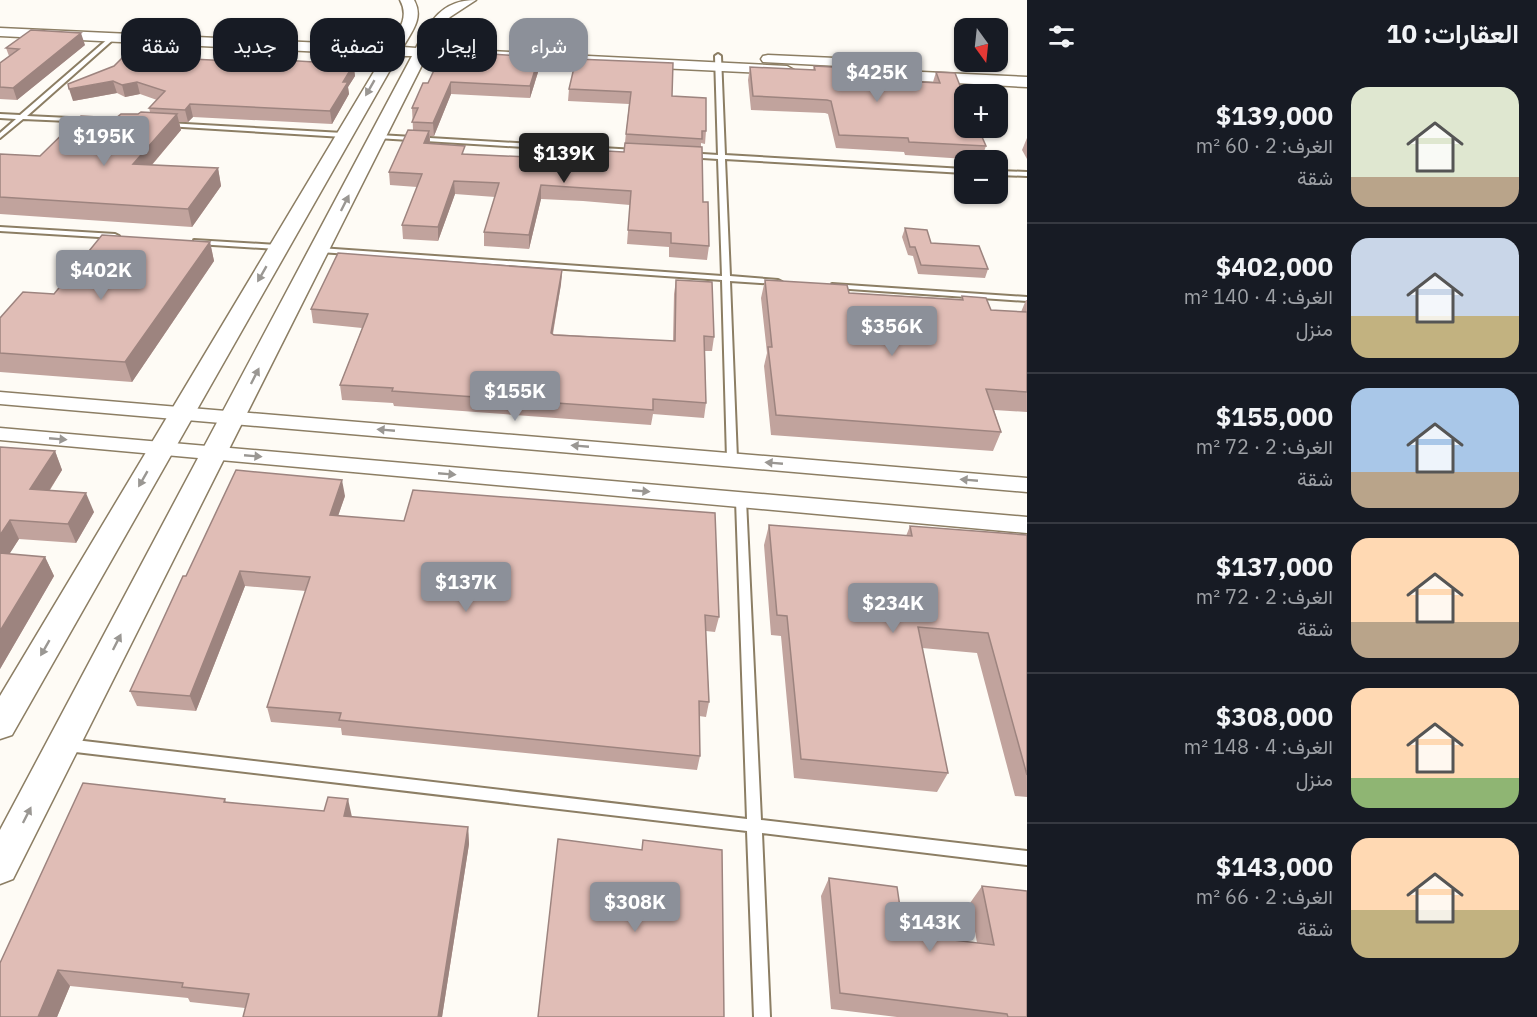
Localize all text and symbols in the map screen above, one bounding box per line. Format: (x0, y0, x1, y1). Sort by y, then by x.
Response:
text: العقارات: 10 (1386, 16, 1519, 50)
chip: شقة (121, 18, 201, 72)
chip: جديد (213, 18, 298, 72)
chip: تصفية (310, 18, 405, 72)
chip: إيجار (417, 18, 497, 72)
chip: شراء (509, 18, 588, 72)
north arrow (954, 18, 1008, 72)
map controls (954, 18, 1008, 204)
icon: filters (1045, 20, 1078, 53)
pin: $425K (835, 52, 919, 103)
text: $425K (846, 58, 908, 85)
one-way arrow (366, 79, 376, 96)
button: + (954, 84, 1008, 138)
text: $139,000 (1216, 98, 1333, 132)
icon: home (1399, 111, 1471, 183)
pin: $195K (62, 116, 146, 167)
text: $195K (73, 122, 135, 149)
text: الغرف: 2 · 60 m² (1196, 132, 1333, 159)
pin: $139K (522, 133, 606, 184)
text: $139K (533, 139, 595, 166)
button: − (954, 150, 1008, 204)
text: شقة (1297, 164, 1333, 191)
one-way arrow (340, 194, 350, 211)
text: $402,000 (1216, 249, 1333, 283)
pin: $402K (59, 250, 143, 301)
text: $402K (70, 256, 132, 283)
icon: home (1399, 262, 1471, 334)
one-way arrow (257, 266, 267, 283)
text: الغرف: 4 · 140 m² (1184, 283, 1333, 310)
pin: $356K (850, 306, 934, 357)
text: $356K (861, 312, 923, 339)
text: منزل (1296, 315, 1333, 342)
one-way arrow (250, 367, 260, 384)
pin: $155K (473, 371, 557, 422)
text: $155K (484, 377, 546, 404)
text: $155,000 (1216, 399, 1333, 433)
icon: home (1399, 412, 1471, 484)
one-way arrow (376, 426, 395, 435)
text: الغرف: 2 · 72 m² (1196, 433, 1333, 460)
one-way arrow (49, 434, 68, 444)
one-way arrow (571, 442, 590, 451)
one-way arrow (243, 452, 262, 461)
one-way arrow (765, 458, 784, 468)
text: شقة (1297, 465, 1333, 492)
one-way arrow (437, 469, 456, 478)
one-way arrow (138, 471, 148, 488)
one-way arrow (959, 475, 978, 484)
one-way arrow (632, 486, 651, 496)
text: $137,000 (1216, 549, 1333, 583)
pin: $137K (424, 562, 508, 613)
icon: home (1399, 562, 1471, 634)
text: $137K (435, 568, 497, 595)
pin: $234K (851, 583, 935, 634)
text: الغرف: 2 · 72 m² (1196, 583, 1333, 610)
text: $234K (862, 589, 924, 616)
text: شقة (1297, 615, 1333, 642)
one-way arrow (112, 633, 122, 650)
one-way arrow (39, 640, 50, 656)
text: $308,000 (1216, 699, 1333, 733)
icon: home (1399, 712, 1471, 784)
text: الغرف: 4 · 148 m² (1184, 733, 1333, 760)
text: منزل (1296, 765, 1333, 792)
one-way arrow (22, 806, 32, 823)
text: $143,000 (1216, 849, 1333, 883)
icon: home (1399, 862, 1471, 934)
pin: $308K (593, 882, 677, 933)
text: الغرف: 2 · 66 m² (1196, 883, 1333, 910)
text: $308K (604, 888, 666, 915)
pin: $143K (888, 902, 972, 953)
text: $143K (899, 908, 961, 935)
text: شقة (1297, 915, 1333, 942)

